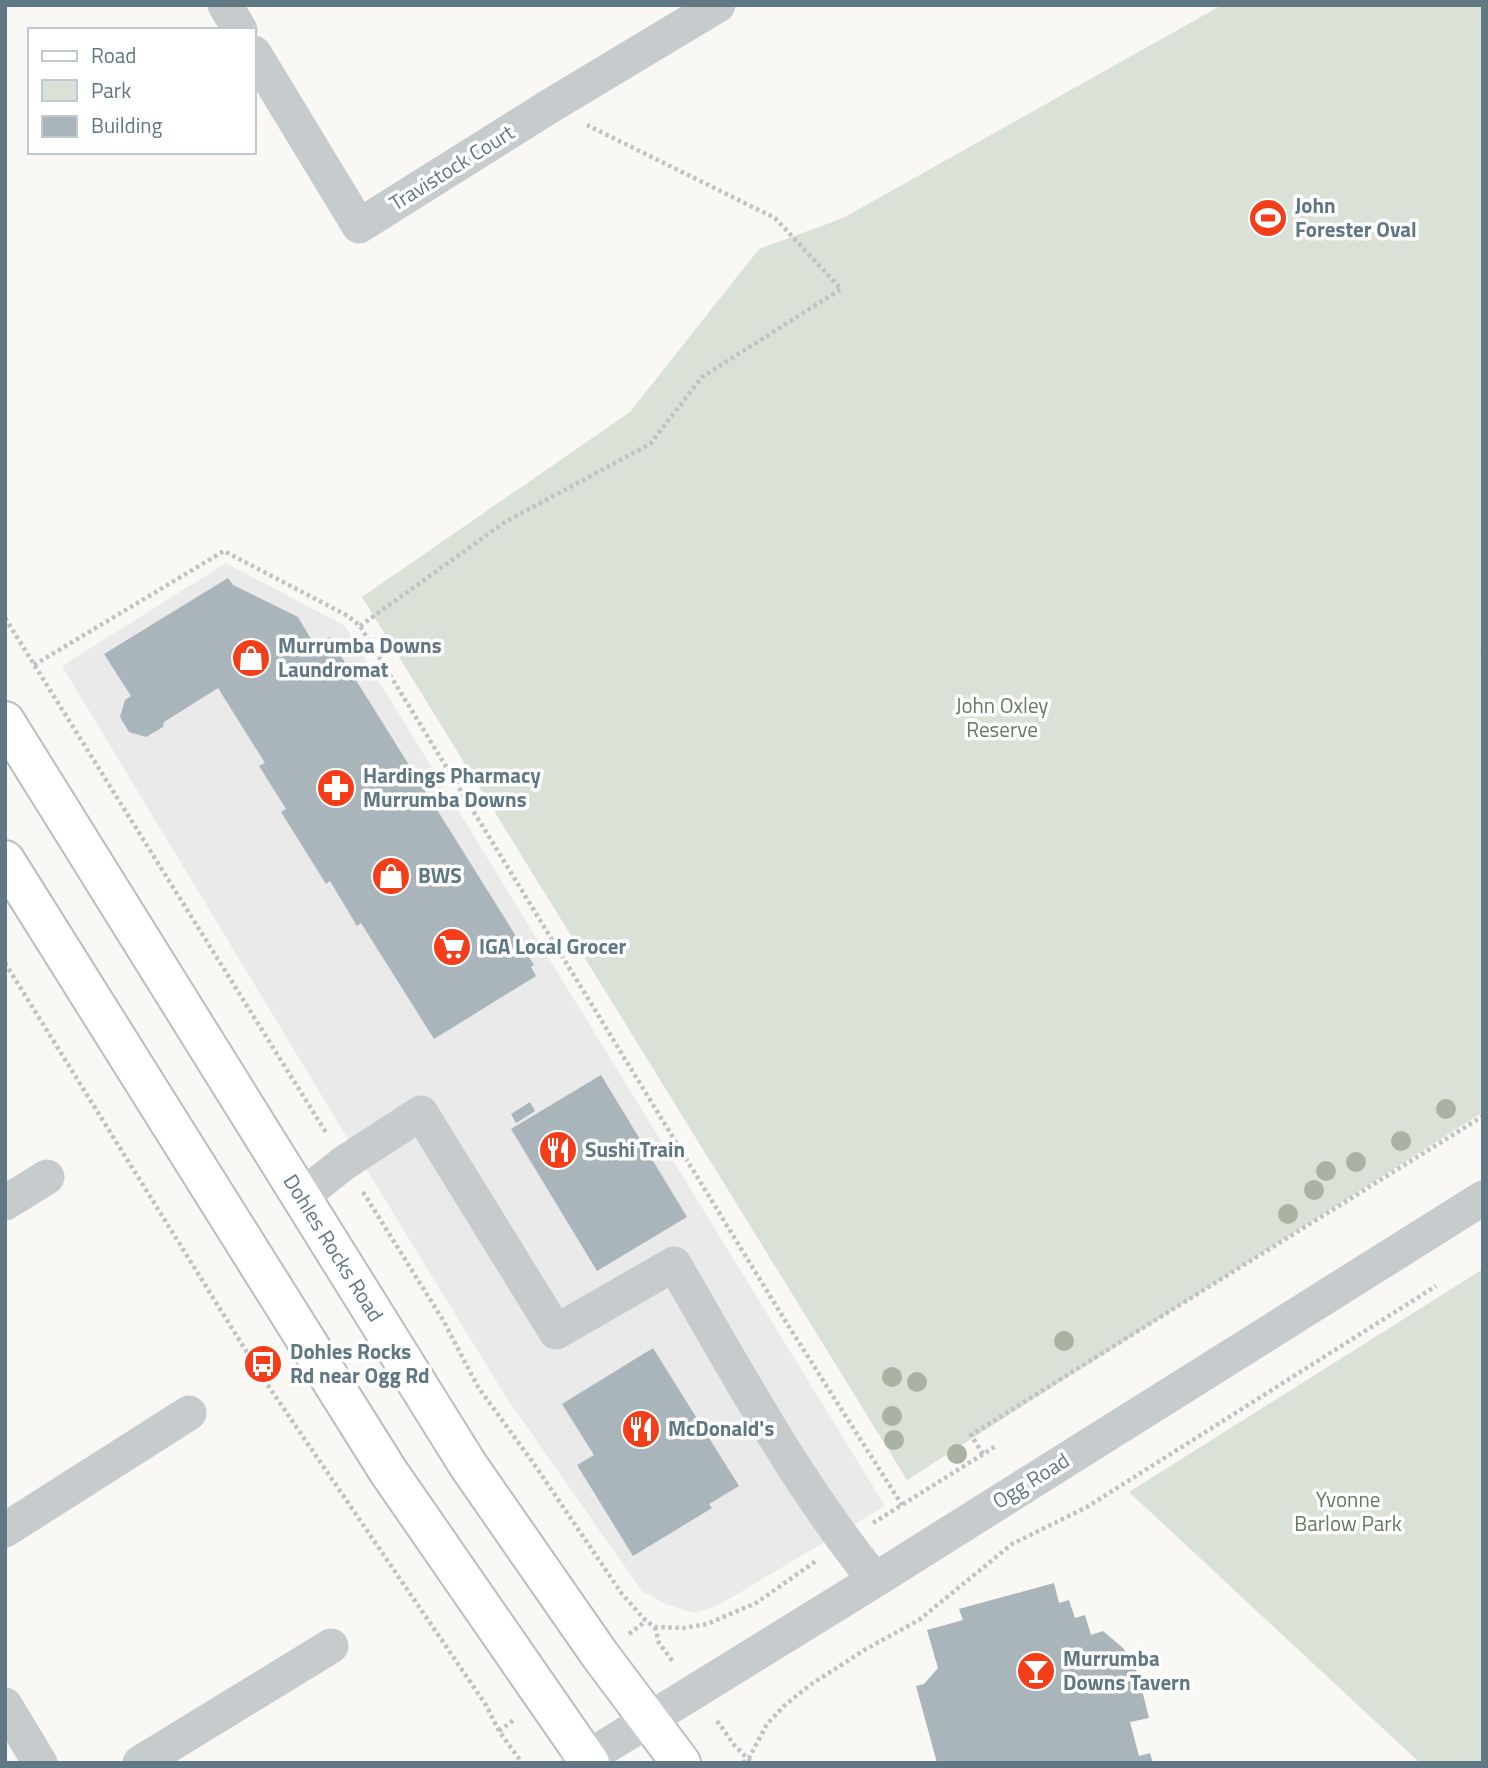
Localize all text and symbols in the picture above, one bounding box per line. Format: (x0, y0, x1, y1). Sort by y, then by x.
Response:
legend (28, 28, 256, 154)
text: Road (91, 39, 136, 71)
text: Park (91, 74, 131, 106)
text: Building (91, 109, 163, 141)
street label: Travistock Court (383, 116, 521, 218)
place label: John Forester Oval (1295, 189, 1417, 245)
sports icon: John Forester Oval (1247, 197, 1289, 239)
place label: Murrumba Downs Laundromat (278, 629, 442, 685)
shop icon: Murrumba Downs Laundromat (230, 637, 272, 679)
park label: John Oxley Reserve (956, 689, 1049, 745)
place label: Hardings Pharmacy Murrumba Downs (363, 759, 541, 815)
pharmacy icon: Hardings Pharmacy Murrumba Downs (315, 767, 357, 809)
shop icon: BWS (370, 855, 412, 897)
place label: BWS (418, 859, 462, 891)
supermarket icon: IGA Local Grocer (431, 926, 473, 968)
place label: IGA Local Grocer (479, 930, 626, 962)
restaurant icon: Sushi Train (537, 1129, 579, 1171)
place label: Sushi Train (585, 1133, 685, 1165)
street label: Dohles Rocks Road (276, 1168, 392, 1328)
place label: Dohles Rocks Rd near Ogg Rd (290, 1335, 430, 1391)
bus stop icon: Dohles Rocks Rd near Ogg Rd (242, 1343, 284, 1385)
restaurant icon: McDonald's (620, 1408, 662, 1450)
place label: McDonald's (668, 1412, 774, 1444)
street label: Ogg Road (986, 1444, 1075, 1516)
park label: Yvonne Barlow Park (1294, 1483, 1402, 1539)
place label: Murrumba Downs Tavern (1063, 1642, 1191, 1698)
bar icon: Murrumba Downs Tavern (1015, 1650, 1057, 1692)

